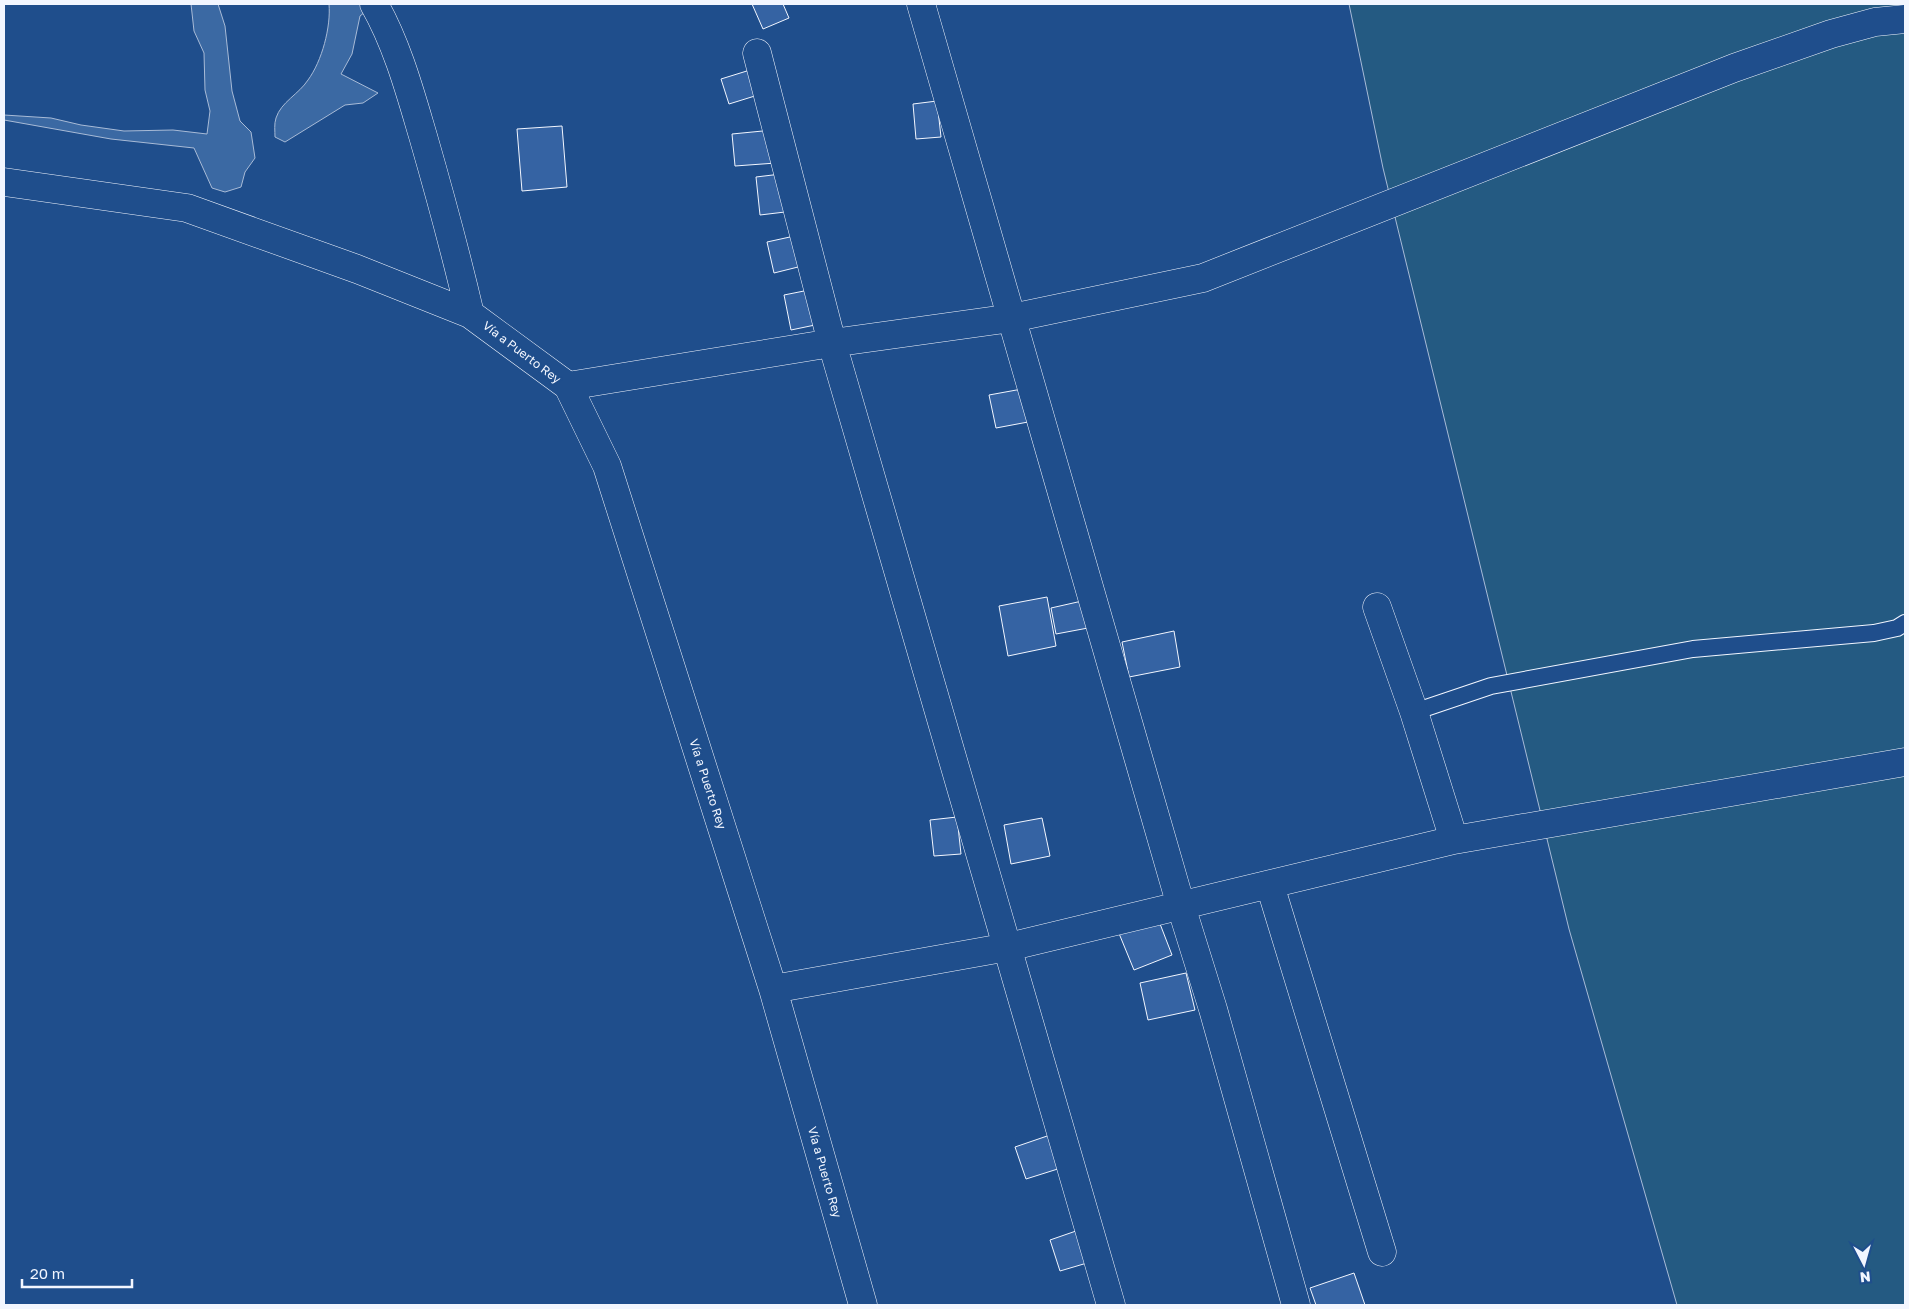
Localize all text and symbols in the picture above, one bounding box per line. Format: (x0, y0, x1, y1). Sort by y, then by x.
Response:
street label: Vía a Puerto Rey (480, 318, 564, 387)
street label: Vía a Puerto Rey (686, 737, 730, 831)
street label: Vía a Puerto Rey (805, 1125, 845, 1220)
north arrow (1839, 1239, 1889, 1289)
scale bar (22, 1256, 132, 1288)
text: 20 m (30, 1264, 65, 1282)
text: N (1859, 1268, 1872, 1286)

